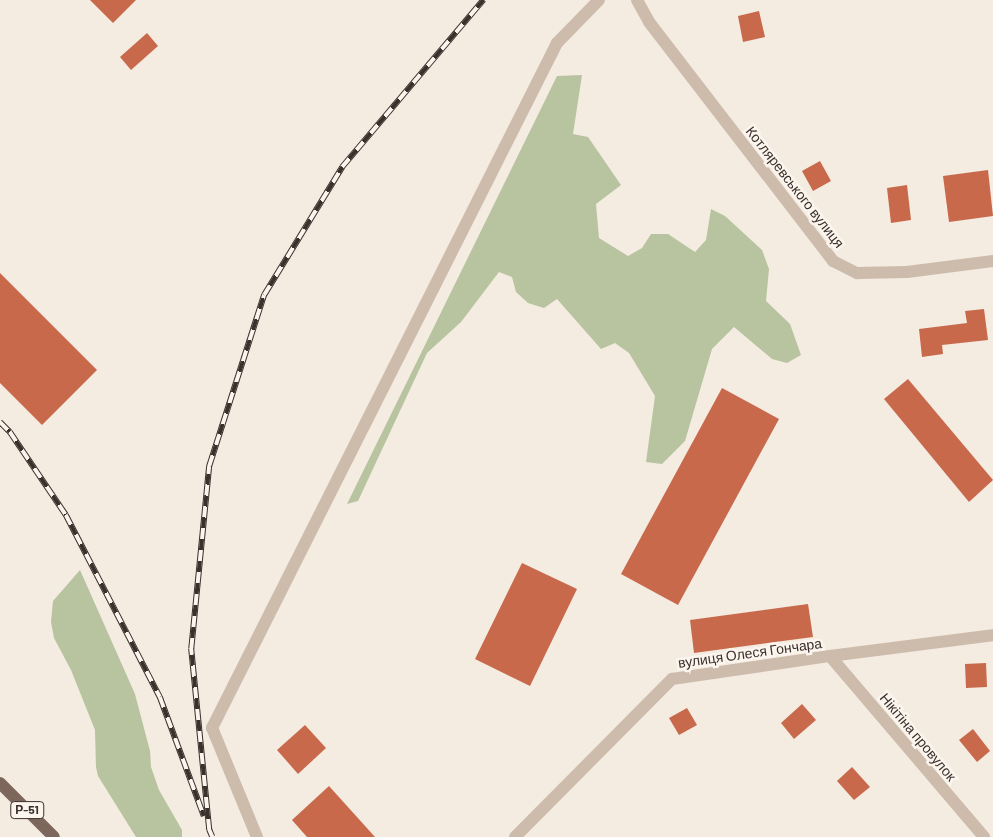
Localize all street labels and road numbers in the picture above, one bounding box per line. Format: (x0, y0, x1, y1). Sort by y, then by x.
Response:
street label: Котляревського вулиця (742, 123, 848, 251)
street label: вулиця Олеся Гончара (677, 635, 823, 671)
street label: Нікітіна провулок (876, 690, 960, 784)
road number: Р-51 (10, 800, 44, 820)

